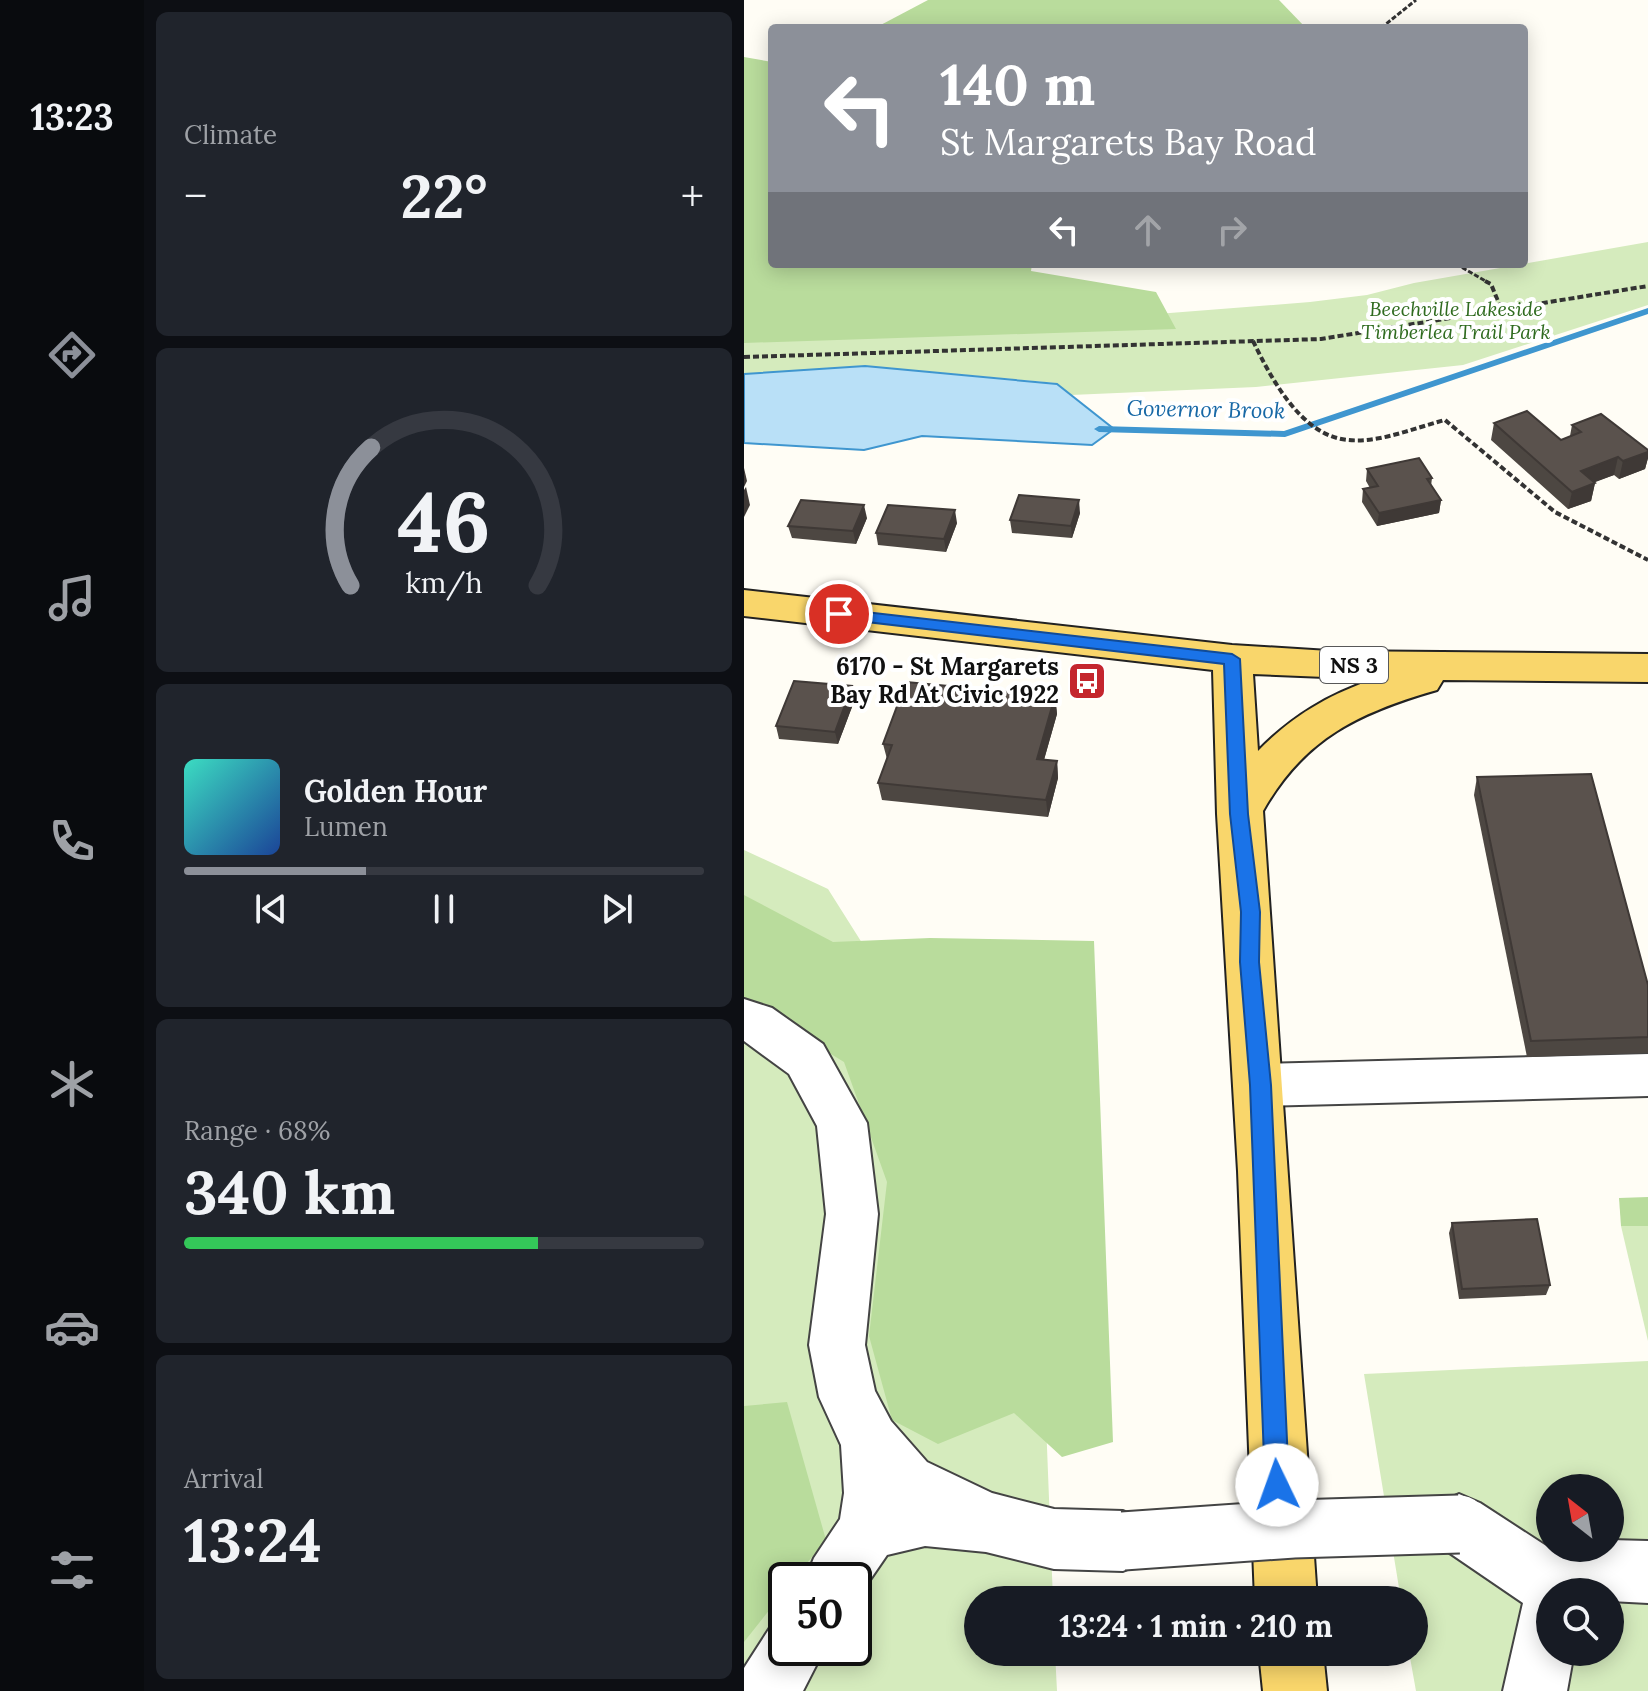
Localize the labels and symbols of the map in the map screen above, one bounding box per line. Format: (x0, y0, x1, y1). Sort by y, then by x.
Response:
park label: Beechville Lakeside Timberlea Trail Park (1361, 296, 1551, 344)
water label: Governor Brook (1126, 394, 1286, 424)
pin (805, 580, 873, 648)
road number: NS 3 (1320, 647, 1388, 683)
place label: 6170 - St Margarets Bay Rd At Civic 1922 (830, 651, 1059, 710)
bus stop icon: 6170 - St Margarets Bay Rd At Civic 1922 (1066, 660, 1108, 702)
position arrow (1235, 1443, 1319, 1527)
north arrow (1536, 1474, 1624, 1562)
speed limit sign: 50 (768, 1562, 872, 1666)

